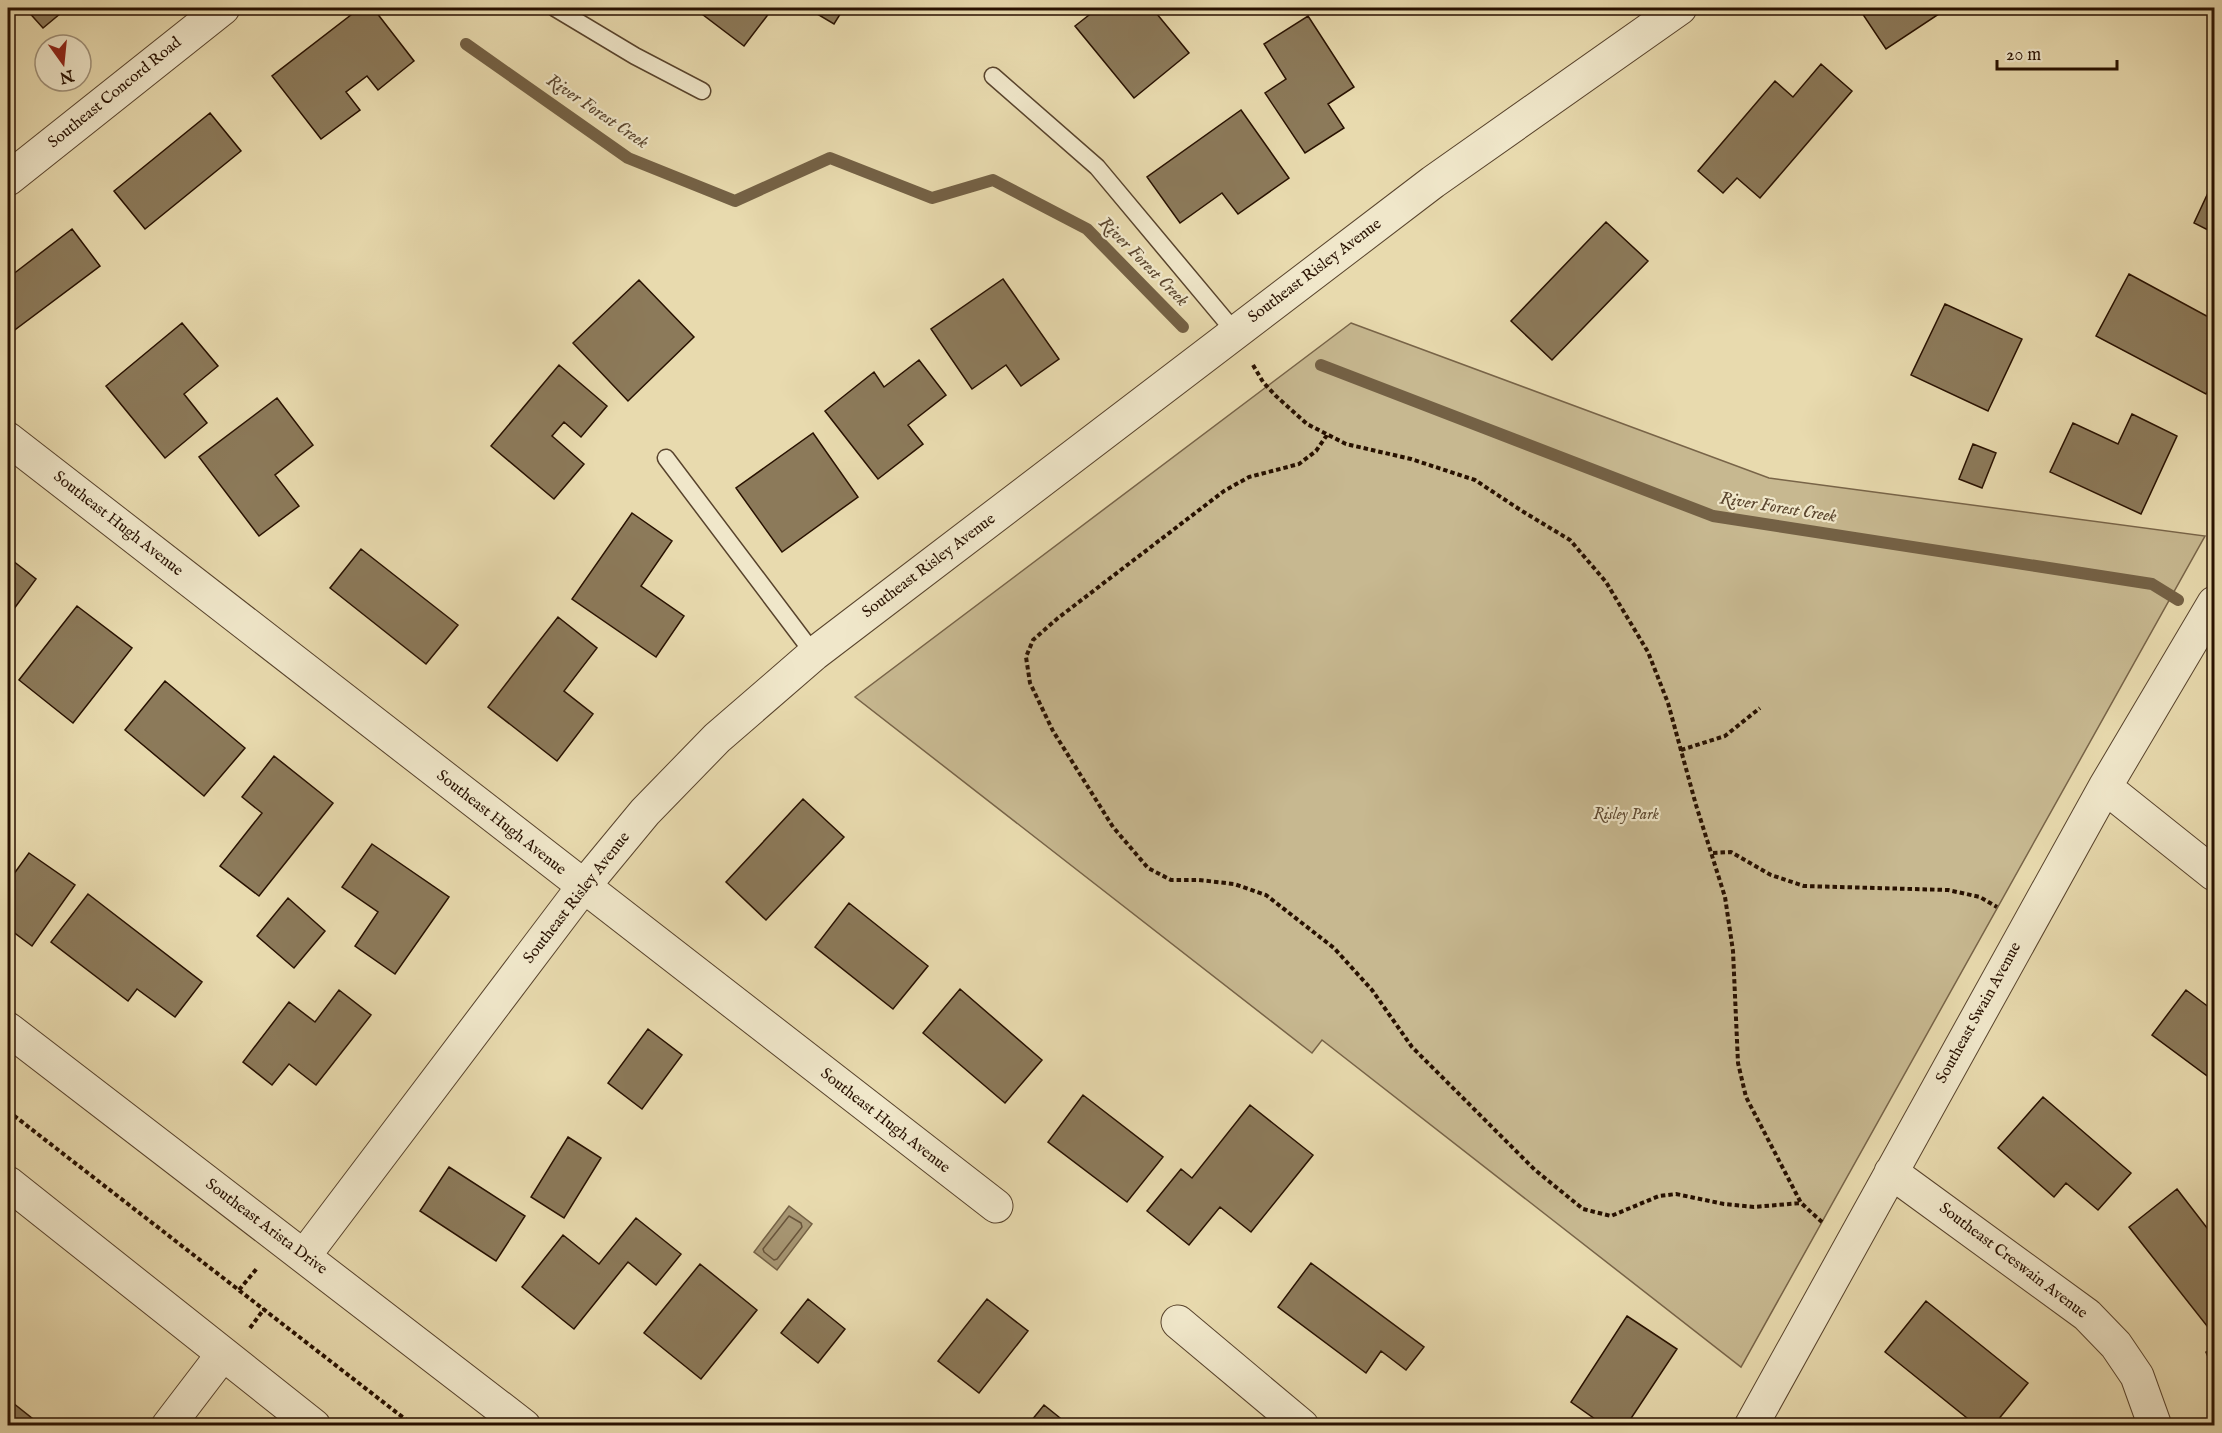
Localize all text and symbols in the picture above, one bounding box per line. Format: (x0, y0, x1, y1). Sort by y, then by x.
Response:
north arrow (33, 33, 93, 93)
street label: Southeast Concord Road (44, 33, 186, 153)
scale bar (1997, 33, 2117, 71)
text: 20 m (2006, 44, 2041, 67)
text: N (57, 64, 77, 87)
water label: River Forest Creek (542, 69, 652, 155)
water label: River Forest Creek (1093, 212, 1193, 312)
street label: Southeast Risley Avenue (1244, 214, 1386, 328)
street label: Southeast Hugh Avenue (49, 467, 187, 581)
water label: River Forest Creek (1718, 487, 1838, 529)
street label: Southeast Risley Avenue (858, 509, 1000, 623)
street label: Southeast Hugh Avenue (432, 766, 570, 880)
park label: Risley Park (1593, 805, 1659, 825)
street label: Southeast Risley Avenue (519, 828, 635, 968)
street label: Southeast Swain Avenue (1932, 939, 2026, 1087)
street label: Southeast Hugh Avenue (816, 1064, 954, 1178)
street label: Southeast Arista Drive (201, 1175, 331, 1279)
street label: Southeast Creswain Avenue (1935, 1199, 2091, 1323)

